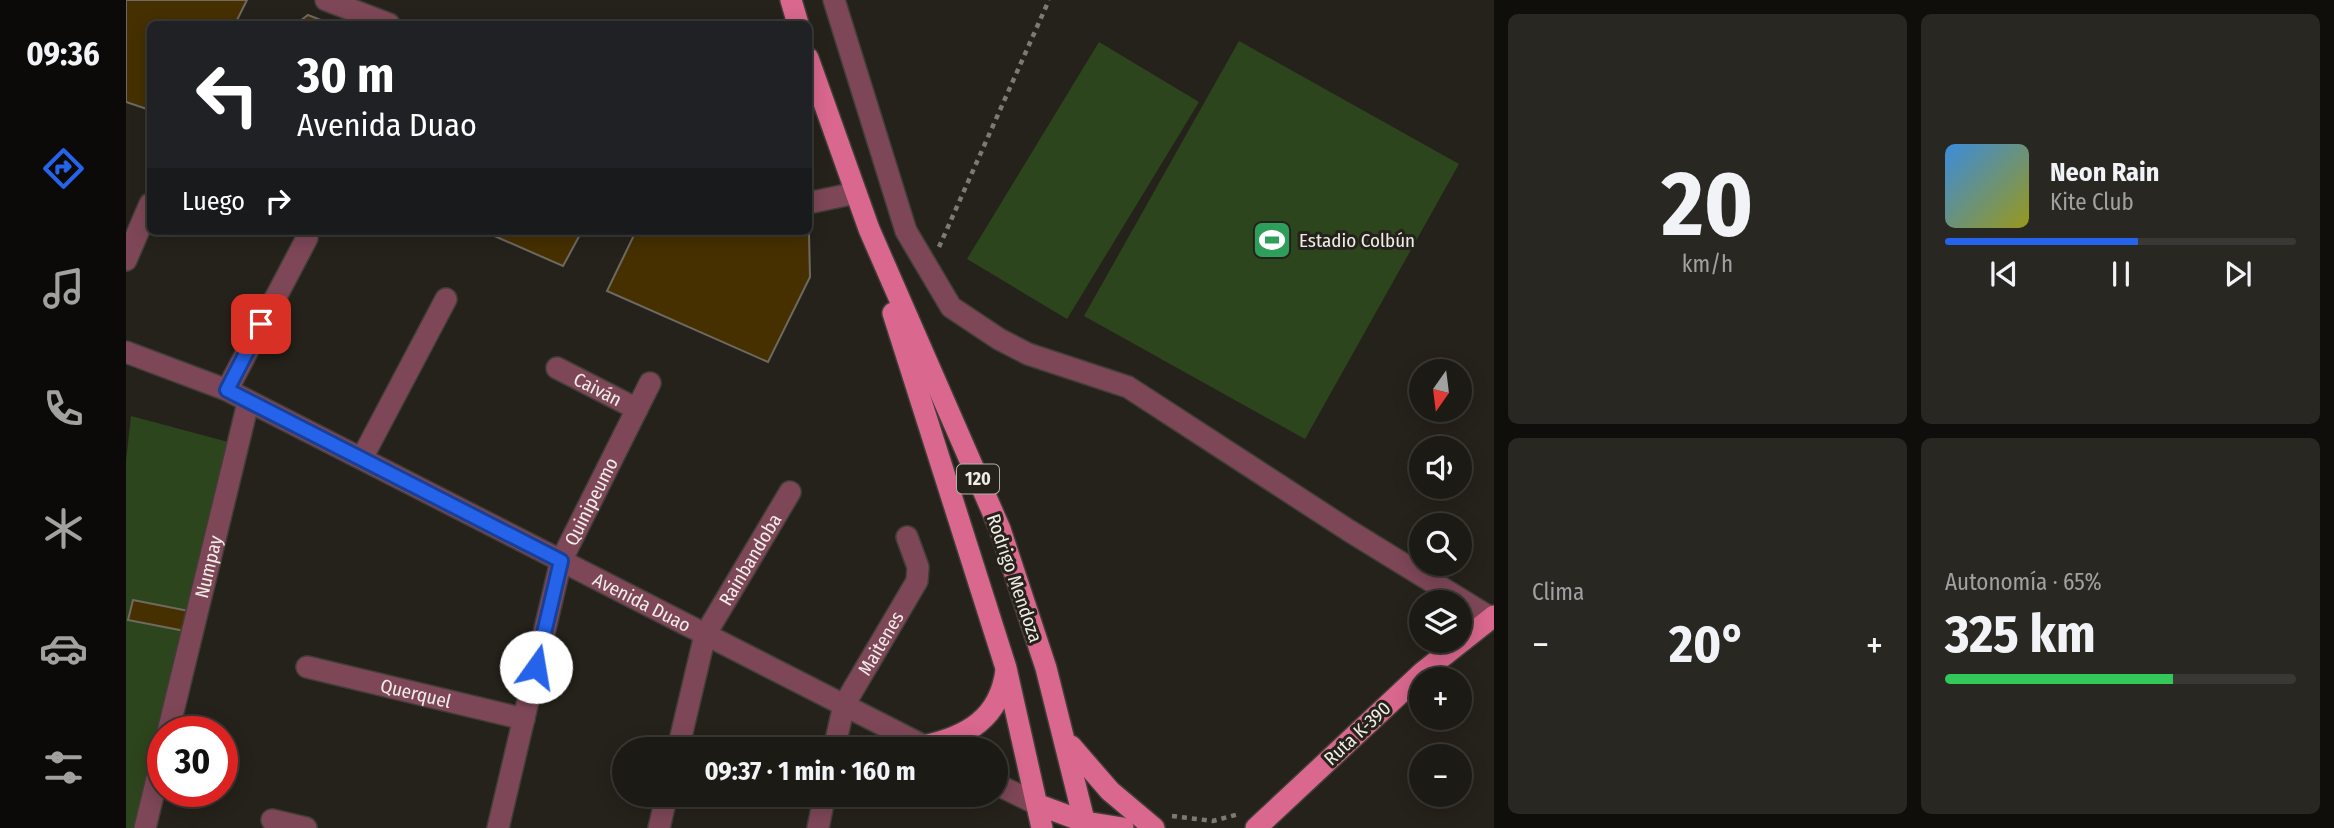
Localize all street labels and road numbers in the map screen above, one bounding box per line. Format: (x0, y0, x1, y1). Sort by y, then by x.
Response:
street label: Caiván (570, 368, 626, 411)
street label: Quinipeumo (560, 454, 623, 549)
road number: 120 (957, 464, 999, 494)
street label: Rainbandoba (714, 510, 787, 610)
street label: Rodrigo Mendoza (982, 511, 1047, 645)
street label: Numpay (190, 533, 227, 601)
street label: Avenida Duao (589, 568, 695, 637)
street label: Maitenes (853, 607, 909, 680)
street label: Querquel (378, 674, 453, 713)
street label: Ruta K-390 (1319, 697, 1396, 770)

